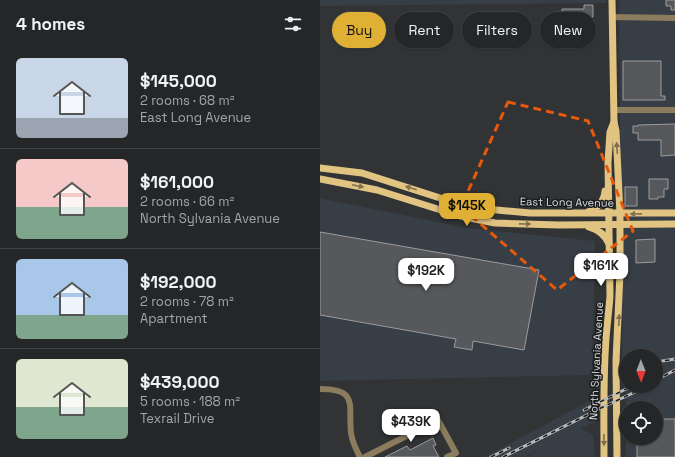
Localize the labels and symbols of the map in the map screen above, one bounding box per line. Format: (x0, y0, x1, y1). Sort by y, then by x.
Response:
one-way arrow (613, 142, 620, 154)
one-way arrow (352, 184, 364, 190)
one-way arrow (405, 185, 417, 191)
pin: $145K (439, 193, 495, 227)
street label: East Long Avenue (520, 194, 614, 210)
one-way arrow (629, 211, 642, 217)
one-way arrow (519, 221, 532, 227)
pin: $161K (573, 253, 629, 287)
pin: $192K (398, 258, 454, 292)
street label: North Sylvania Avenue (586, 302, 606, 420)
one-way arrow (615, 314, 622, 326)
north arrow (619, 349, 663, 393)
pin: $439K (383, 409, 439, 443)
one-way arrow (601, 434, 607, 447)

